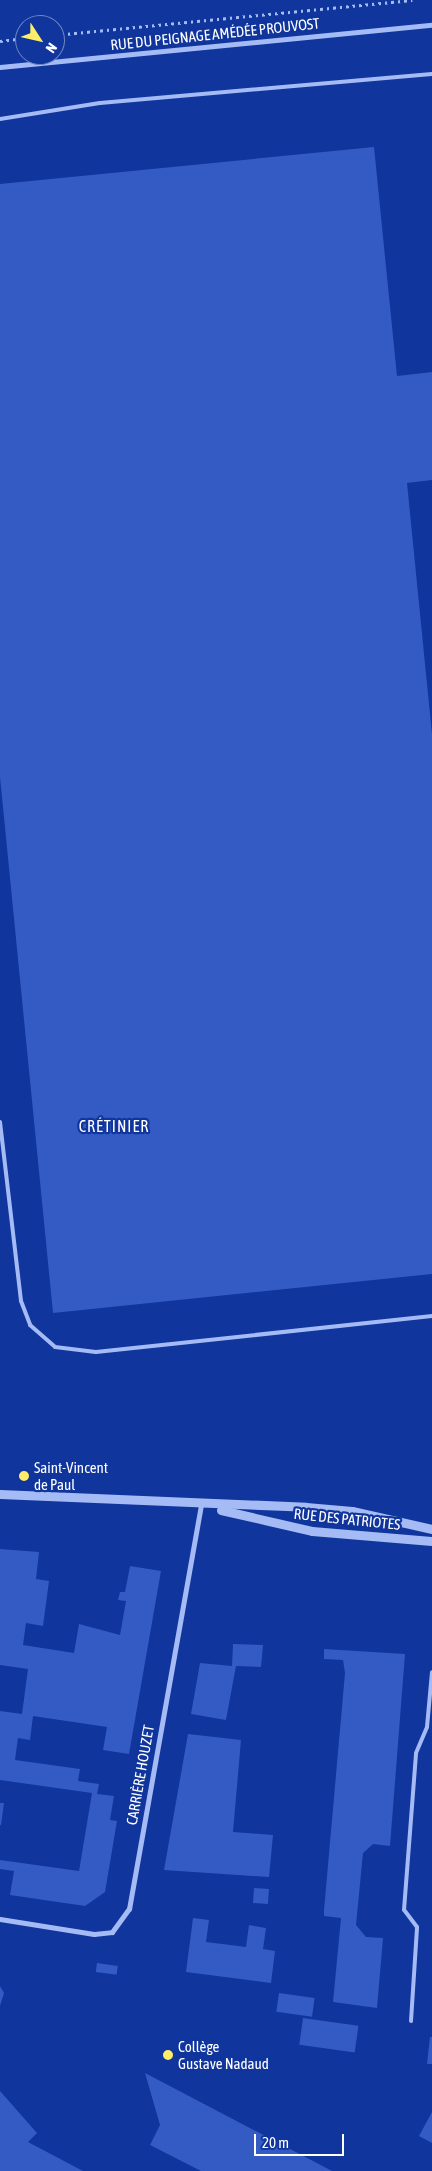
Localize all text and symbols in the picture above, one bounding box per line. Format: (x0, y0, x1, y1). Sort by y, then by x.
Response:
street label: RUE DU PEIGNAGE AMÉDÉE PROUVOST (109, 14, 321, 54)
north arrow (15, 15, 65, 65)
text: N (43, 40, 60, 56)
district label: CRÉTINIER (78, 1116, 150, 1136)
place label: Saint-Vincent de Paul (34, 1458, 108, 1493)
marker: Saint-Vincent de Paul (18, 1470, 30, 1482)
street label: RUE DES PATRIOTES (293, 1504, 401, 1534)
street label: CARRIÈRE HOUZET (122, 1724, 158, 1826)
place label: Collège Gustave Nadaud (178, 2037, 269, 2072)
marker: Collège Gustave Nadaud (162, 2049, 174, 2061)
scale bar (257, 2124, 347, 2156)
text: 20 m (262, 2134, 289, 2151)

